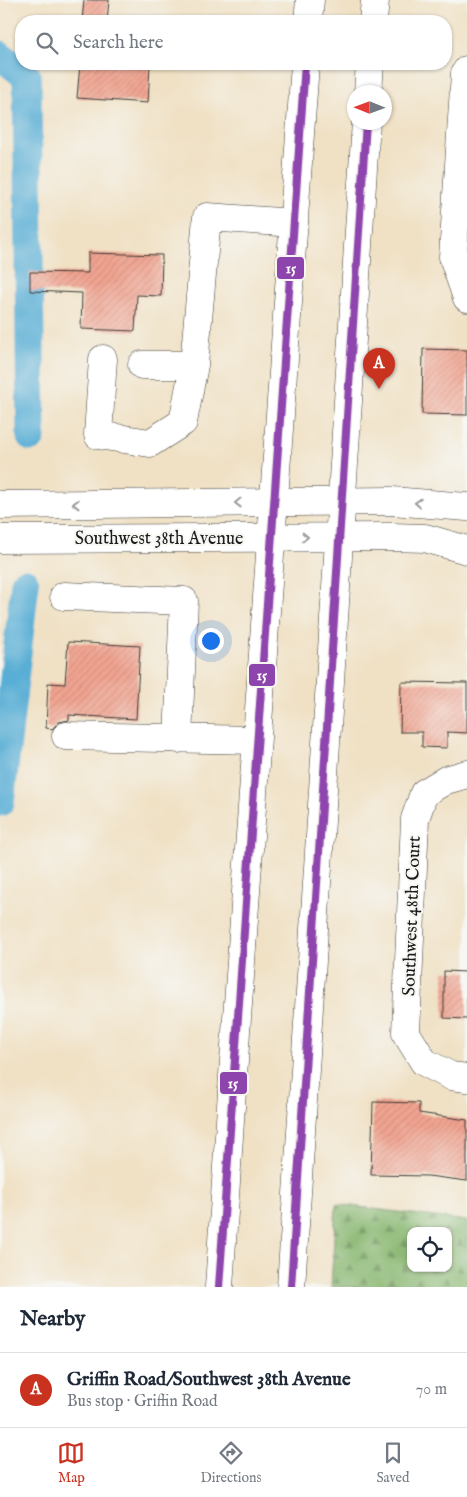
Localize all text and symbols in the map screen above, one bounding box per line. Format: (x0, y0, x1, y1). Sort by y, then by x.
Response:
search box (15, 15, 452, 70)
icon: search (33, 29, 61, 57)
text: Search here (73, 31, 164, 55)
north arrow (347, 85, 392, 130)
line badge: 15 (276, 256, 305, 280)
text: 15 (286, 260, 296, 278)
pin: A (363, 348, 395, 389)
one-way arrow (234, 498, 242, 508)
one-way arrow (414, 498, 422, 509)
one-way arrow (72, 499, 80, 509)
street label: Southwest 38th Avenue (75, 528, 243, 551)
one-way arrow (302, 532, 309, 542)
your location (198, 628, 224, 654)
line badge: 15 (248, 663, 276, 687)
text: 15 (257, 667, 267, 685)
street label: Southwest 48th Court (398, 836, 427, 997)
line badge: 15 (219, 1071, 248, 1095)
text: 15 (228, 1075, 238, 1093)
map controls (407, 1227, 452, 1272)
button: locate (407, 1227, 452, 1272)
text: Nearby (20, 1306, 85, 1333)
text: Griffin Road/Southwest 38th Avenue (67, 1368, 351, 1392)
text: A (31, 1380, 41, 1400)
text: 70 m (416, 1380, 447, 1400)
text: Bus stop · Griffin Road (67, 1392, 217, 1412)
tab: Map (57, 1439, 85, 1487)
tab: Directions (200, 1439, 261, 1487)
tab: Saved (376, 1439, 409, 1487)

